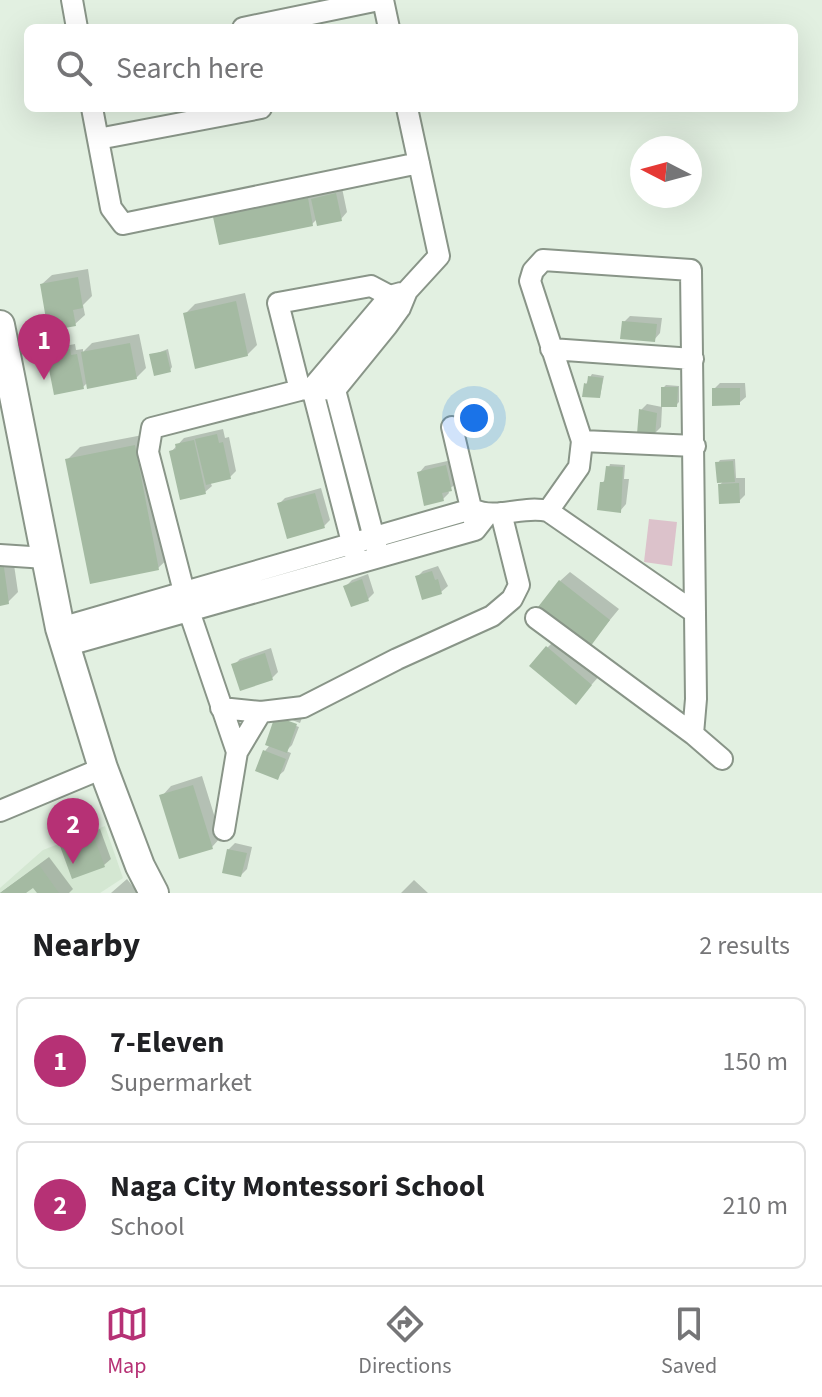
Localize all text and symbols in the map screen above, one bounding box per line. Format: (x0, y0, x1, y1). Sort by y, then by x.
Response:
search box (24, 24, 798, 112)
icon: search (52, 46, 96, 90)
text: Search here (116, 47, 264, 90)
north arrow (630, 136, 702, 208)
pin: 1 (18, 314, 70, 380)
your location (454, 398, 494, 438)
pin: 2 (47, 798, 99, 864)
text: Nearby (32, 921, 140, 970)
text: 2 results (699, 927, 790, 964)
text: 7-Eleven (110, 1021, 224, 1064)
text: 1 (53, 1043, 67, 1080)
text: 150 m (722, 1043, 788, 1080)
text: Supermarket (110, 1064, 252, 1101)
text: Naga City Montessori School (110, 1165, 484, 1208)
text: 2 (53, 1187, 67, 1224)
text: 210 m (722, 1187, 788, 1224)
text: School (110, 1208, 185, 1245)
tab: Map (105, 1302, 149, 1382)
tab: Directions (358, 1302, 451, 1382)
tab: Saved (661, 1302, 717, 1382)

